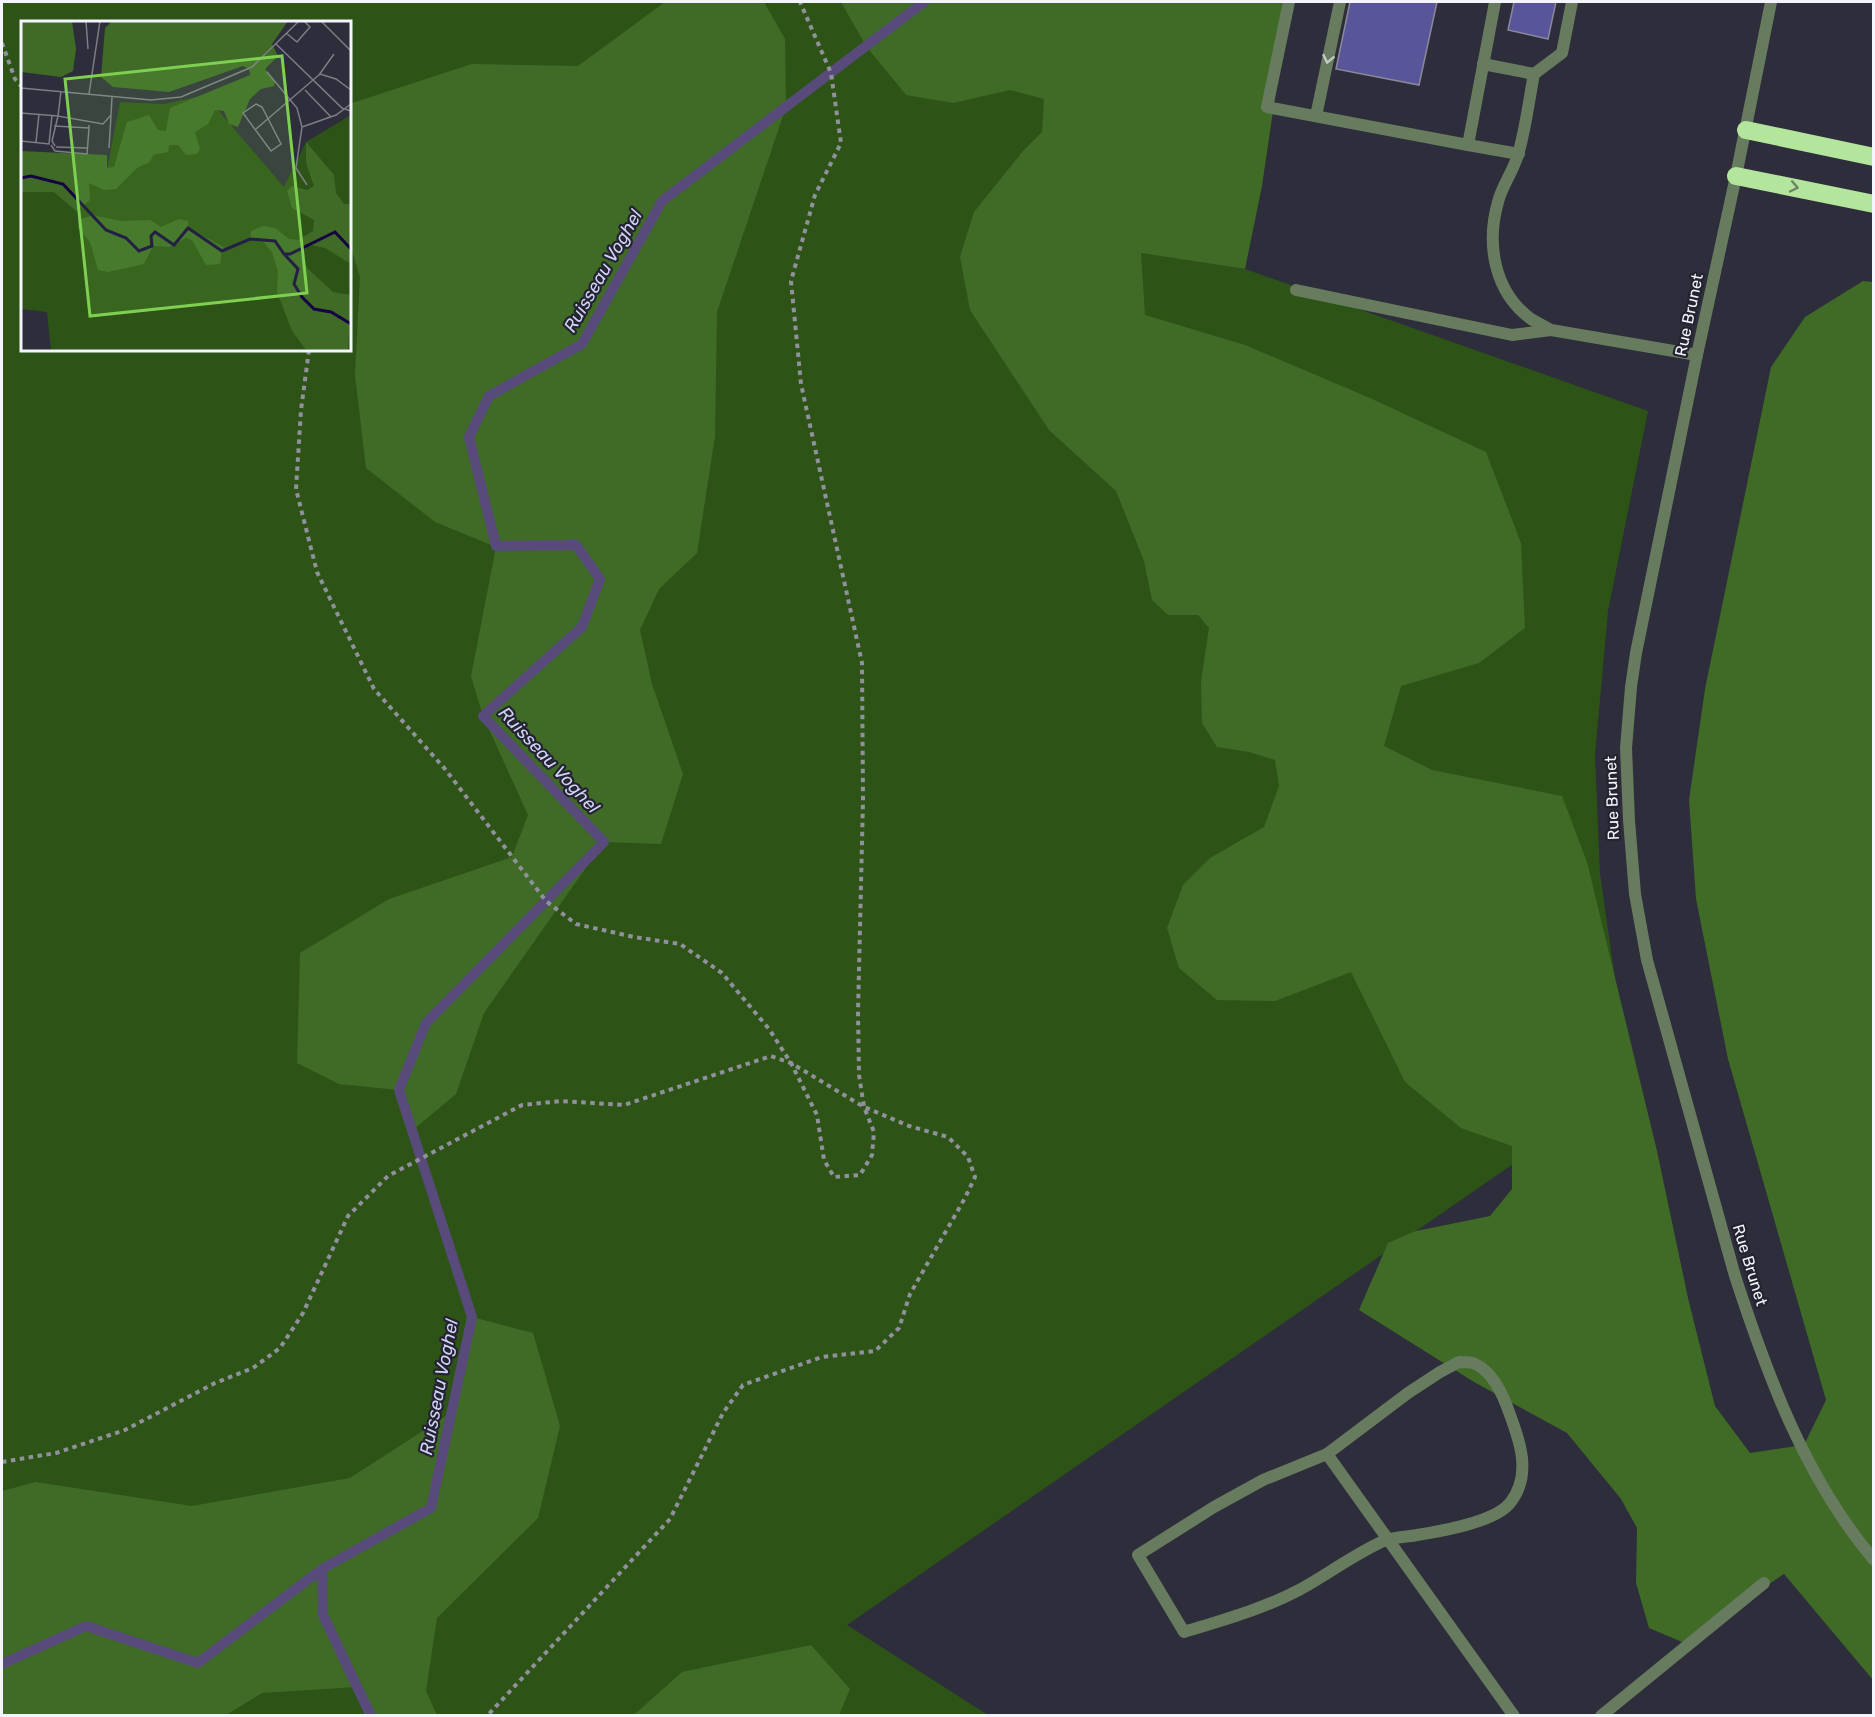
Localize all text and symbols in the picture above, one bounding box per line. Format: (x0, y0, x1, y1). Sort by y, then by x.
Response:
inset map (21, 21, 351, 351)
one-way arrow (1322, 53, 1335, 63)
one-way arrow (1788, 180, 1798, 193)
water label: Ruisseau Voghel (559, 205, 647, 336)
street label: Rue Brunet (1671, 272, 1707, 358)
water label: Ruisseau Voghel (494, 702, 605, 818)
street label: Rue Brunet (1601, 756, 1623, 840)
street label: Rue Brunet (1729, 1222, 1771, 1308)
water label: Ruisseau Voghel (415, 1317, 463, 1457)

